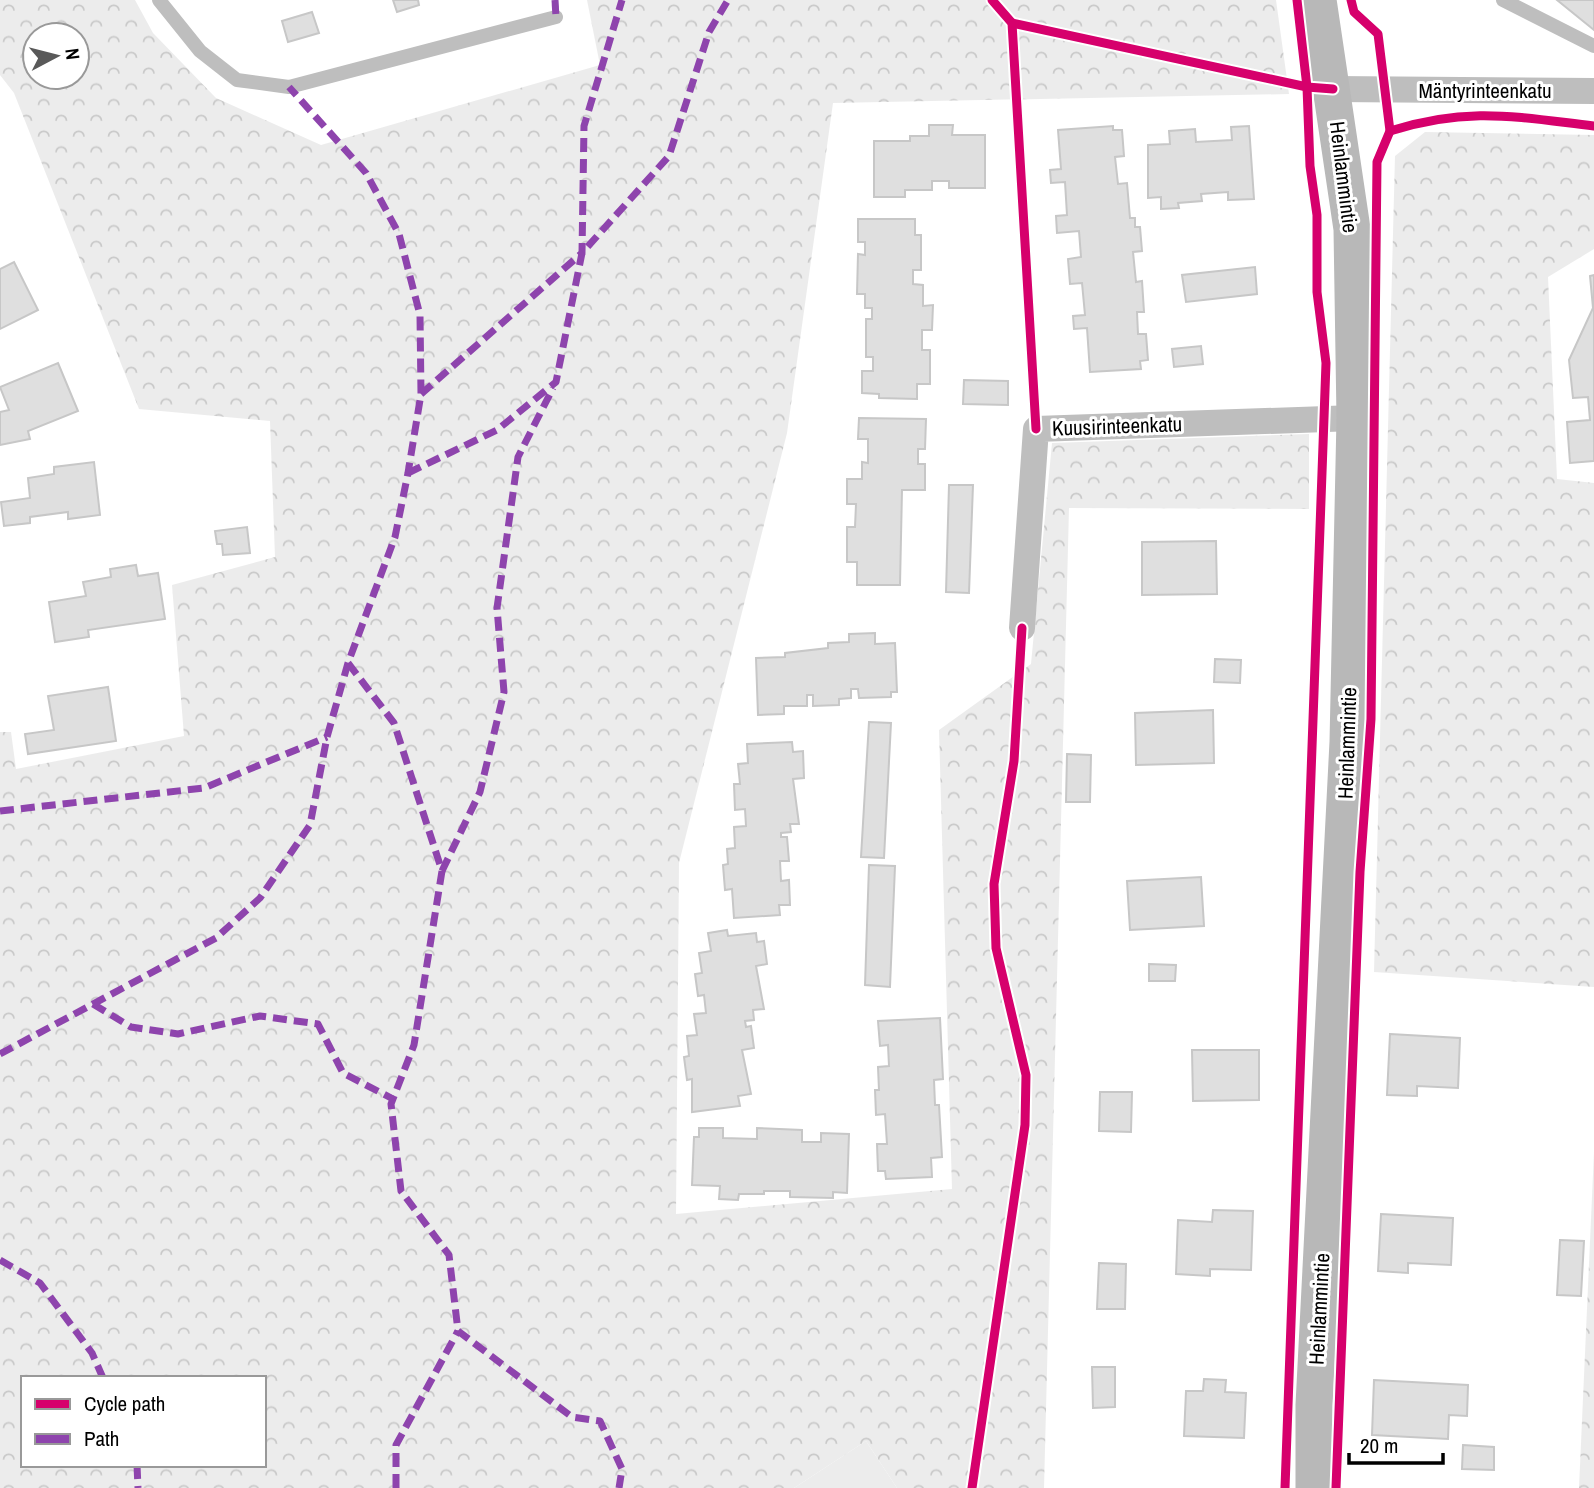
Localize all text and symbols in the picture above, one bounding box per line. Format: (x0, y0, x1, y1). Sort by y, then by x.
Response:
north arrow (21, 21, 91, 91)
text: N (59, 47, 86, 61)
street label: Mäntyrinteenkatu (1418, 76, 1552, 105)
street label: Heinlammintie (1323, 120, 1365, 234)
street label: Kuusirinteenkatu (1051, 409, 1183, 443)
street label: Heinlammintie (1331, 687, 1363, 799)
street label: Heinlammintie (1302, 1252, 1336, 1366)
legend (21, 1376, 266, 1467)
text: Cycle path (84, 1389, 165, 1418)
scale bar (1349, 1422, 1444, 1466)
text: Path (84, 1424, 119, 1453)
text: 20 m (1360, 1431, 1398, 1460)

